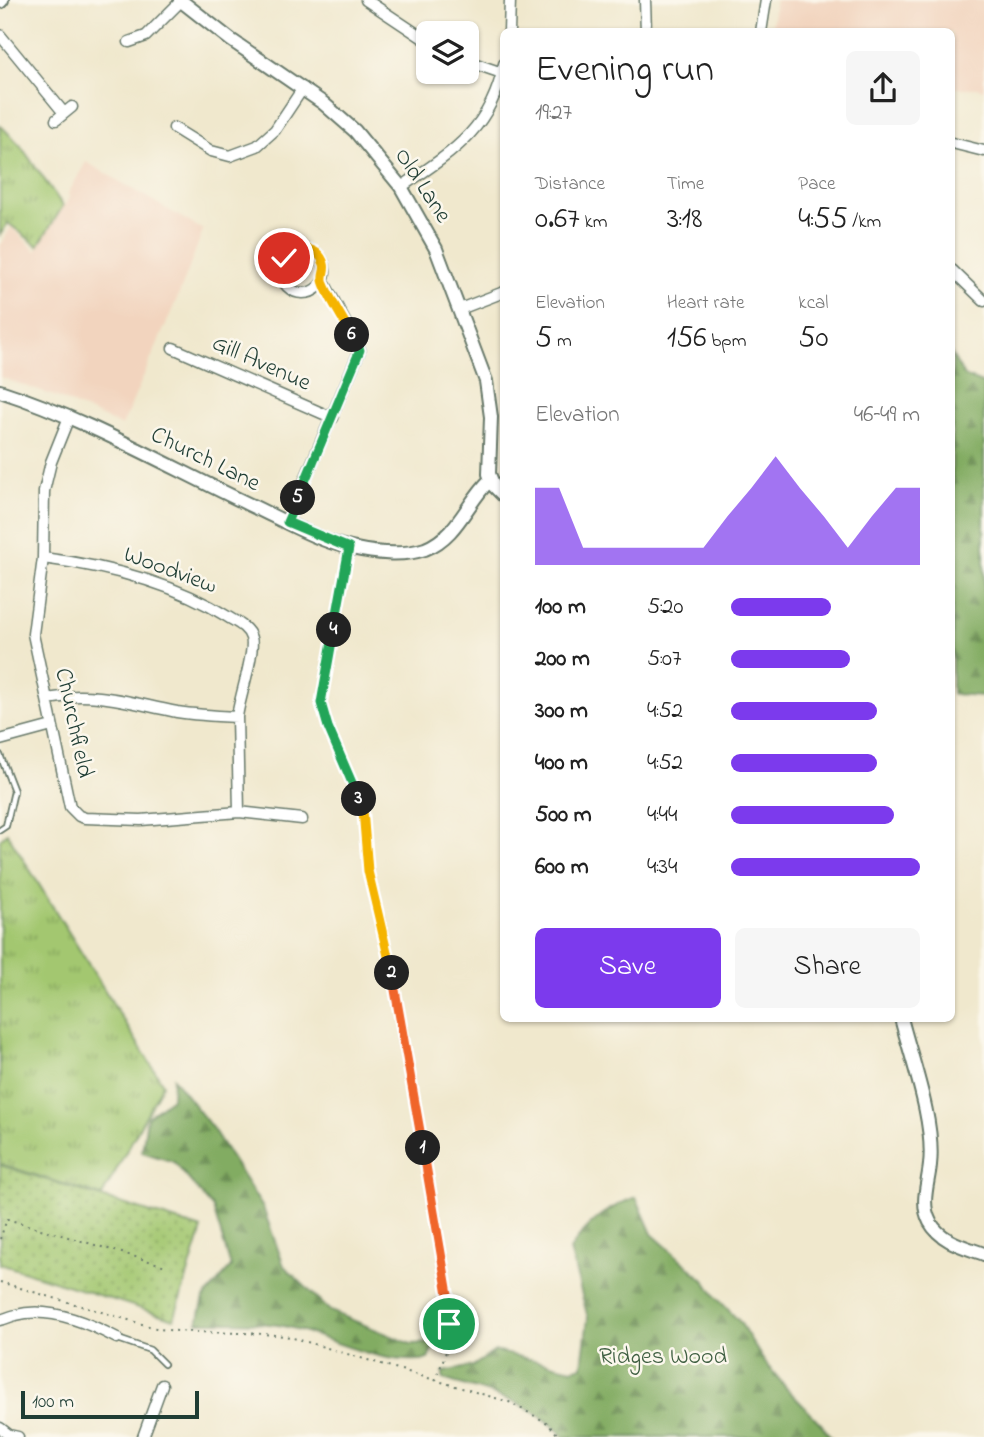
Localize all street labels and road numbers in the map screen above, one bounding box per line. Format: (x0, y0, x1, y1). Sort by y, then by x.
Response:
street label: Old Lane (385, 141, 460, 231)
street label: Gill Avenue (206, 327, 316, 401)
street label: Church Lane (144, 418, 266, 502)
street label: Woodview (118, 538, 222, 604)
street label: Churchfield (44, 665, 102, 782)

